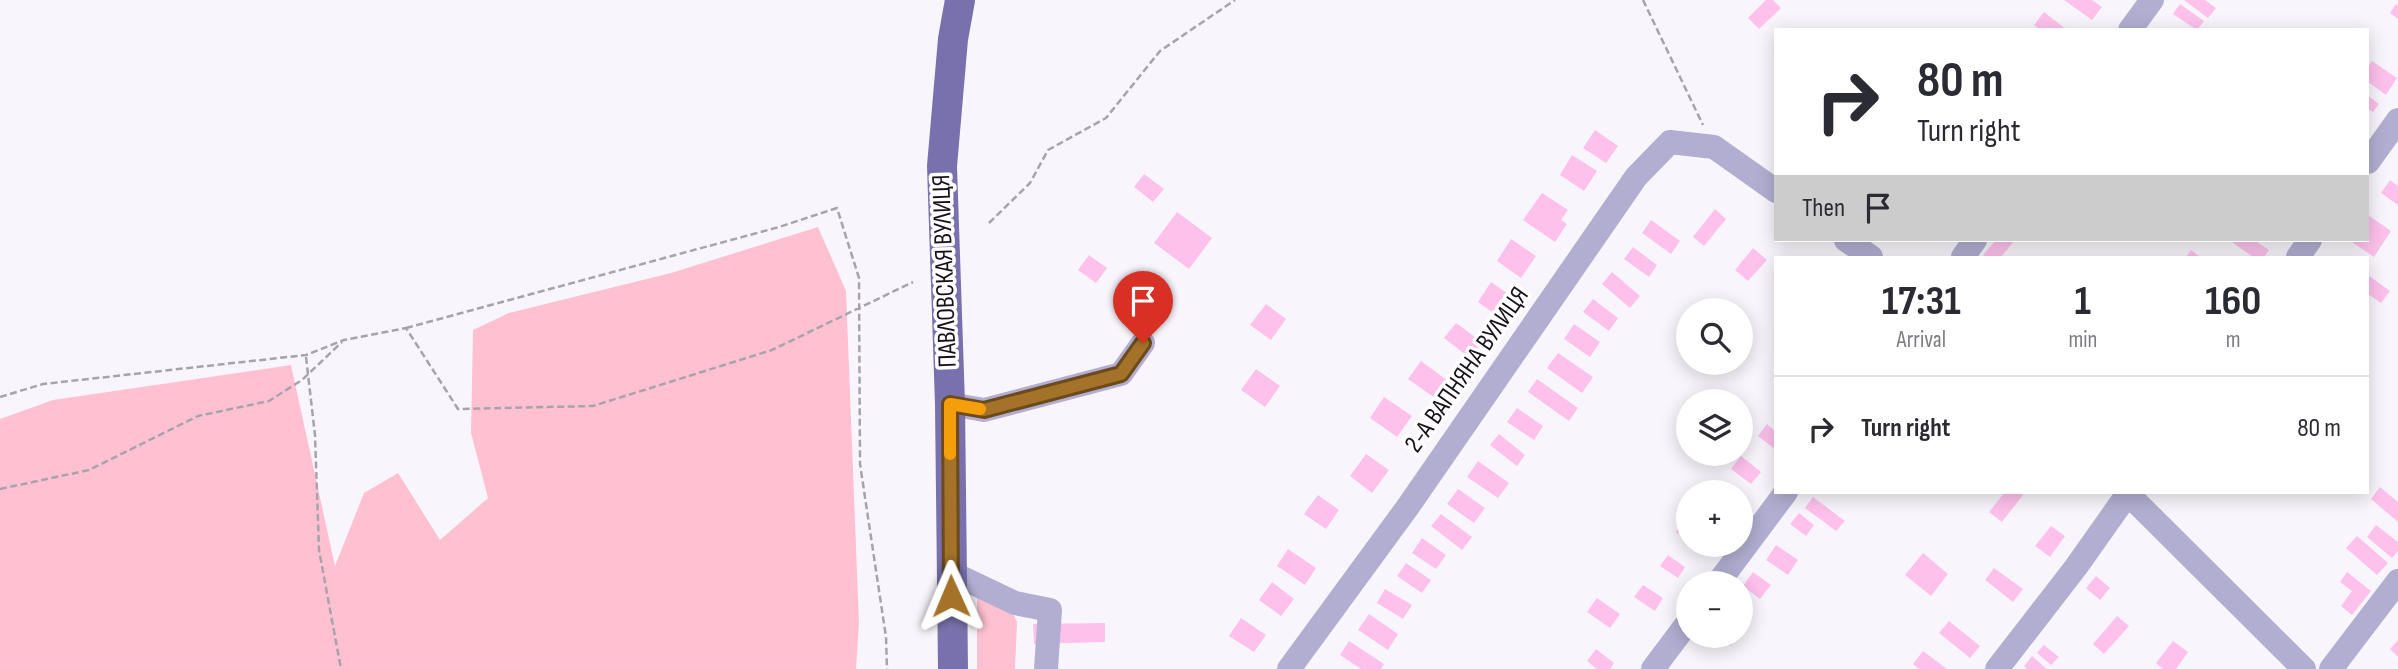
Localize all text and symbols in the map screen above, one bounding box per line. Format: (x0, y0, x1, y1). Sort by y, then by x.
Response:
text: 80 m (1917, 52, 2004, 111)
icon: right (1802, 56, 1893, 147)
text: Turn right (1917, 112, 2021, 151)
street label: ПАВЛОВСКАЯ ВУЛИЦЯ (926, 174, 964, 368)
icon: arrive (1859, 189, 1897, 227)
text: Then (1802, 193, 1845, 224)
pin (1113, 271, 1173, 343)
text: 17:31 (1882, 276, 1961, 327)
text: 1 (2075, 276, 2091, 327)
text: 160 (2205, 276, 2261, 327)
street label: 2-А ВАПНЯНА ВУЛИЦЯ (1398, 281, 1536, 459)
icon: arrive (1124, 282, 1162, 320)
map controls (1676, 298, 1753, 648)
button: search (1676, 298, 1753, 375)
text: Arrival (1896, 326, 1946, 354)
text: min (2068, 326, 2097, 354)
text: m (2226, 326, 2241, 354)
button: layers (1676, 389, 1753, 466)
icon: right (1802, 410, 1840, 448)
text: Turn right (1861, 413, 1950, 444)
text: 80 m (2297, 413, 2341, 444)
button: + (1676, 480, 1753, 557)
position arrow (914, 559, 988, 633)
button: − (1676, 571, 1753, 648)

